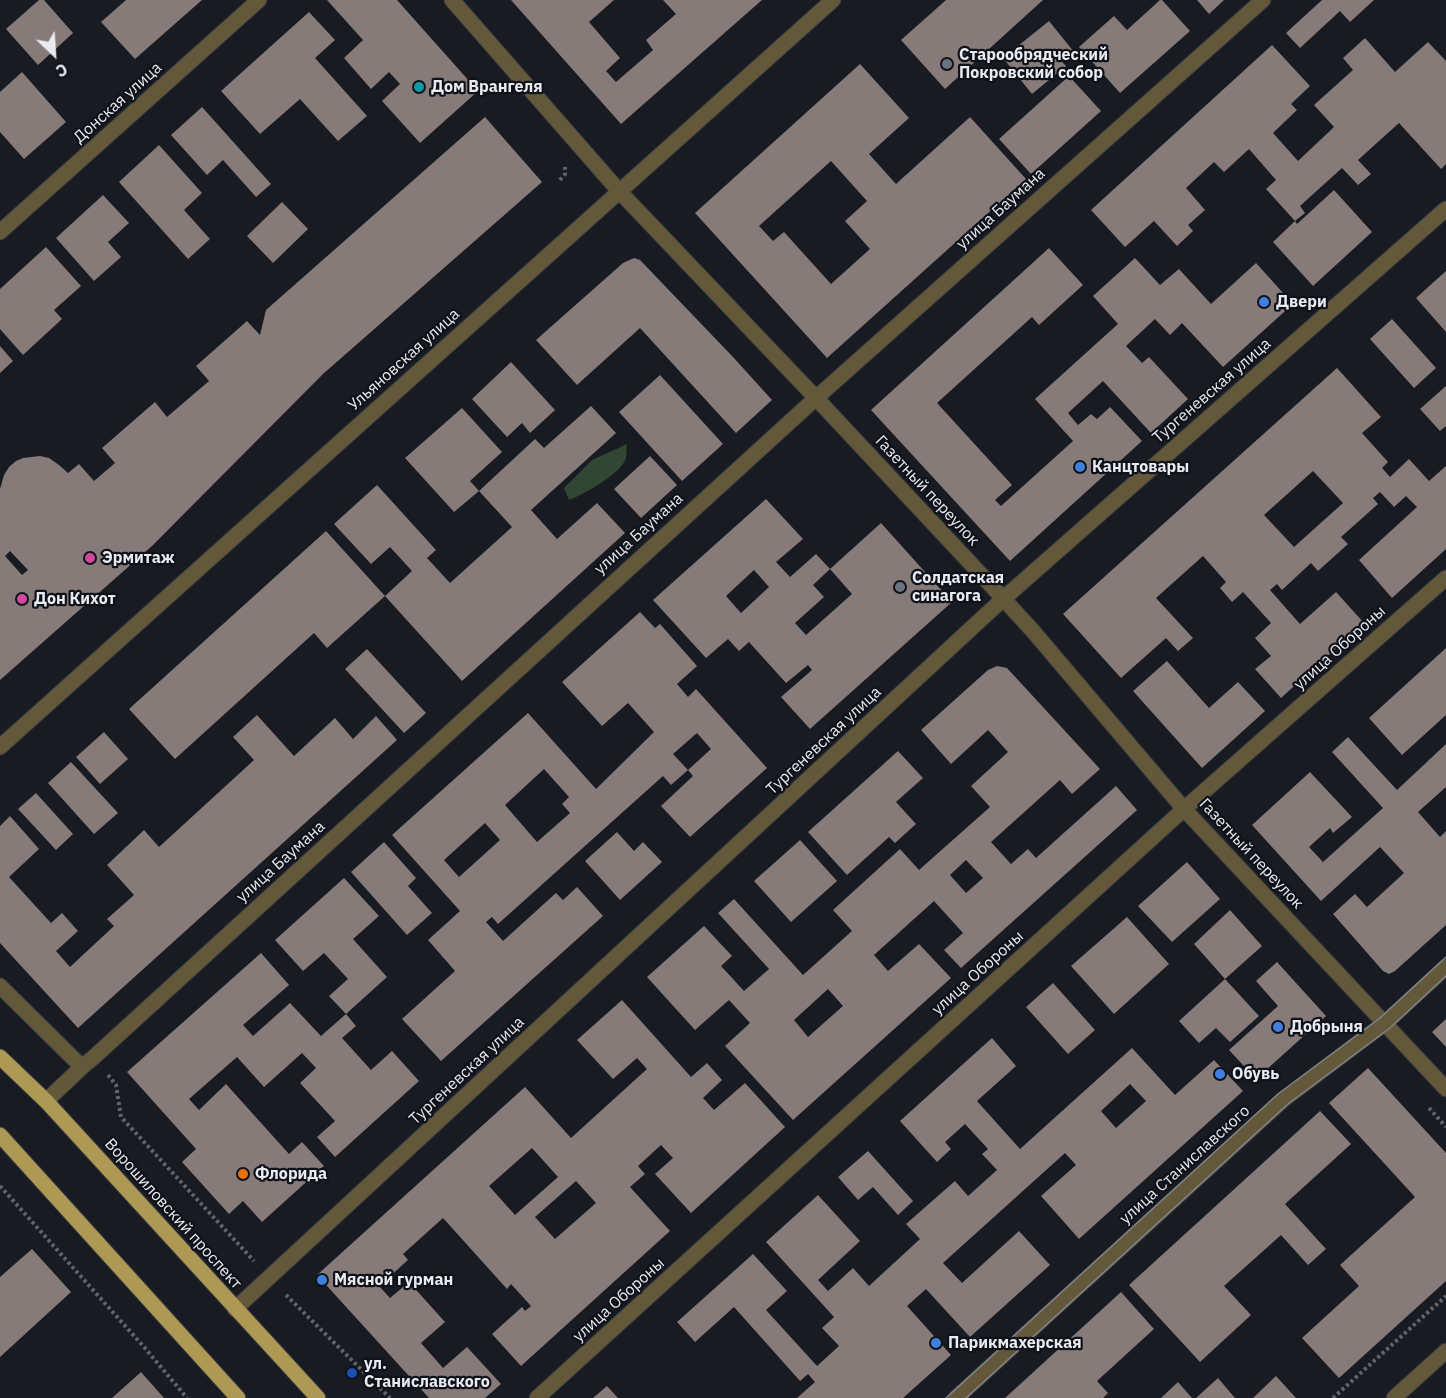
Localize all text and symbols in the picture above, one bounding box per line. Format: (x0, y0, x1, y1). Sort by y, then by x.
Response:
north arrow (24, 24, 84, 84)
place label: Старообрядческий Покровский собор (959, 45, 1108, 83)
marker: Старообрядческий Покровский собор (940, 57, 954, 71)
street label: Донская улица (70, 58, 166, 148)
text: С (53, 59, 71, 82)
place label: Дом Врангеля (431, 77, 543, 97)
marker: Дом Врангеля (412, 80, 426, 94)
street label: улица Баумана (953, 164, 1049, 254)
place label: Двери (1276, 292, 1327, 312)
marker: Двери (1257, 295, 1271, 309)
street label: Ульяновская улица (344, 305, 464, 415)
street label: Тургеневская улица (1149, 334, 1275, 448)
street label: Газетный переулок (871, 432, 983, 550)
place label: Канцтовары (1092, 457, 1189, 477)
marker: Канцтовары (1073, 460, 1087, 474)
street label: улица Баумана (591, 489, 687, 579)
place label: Эрмитаж (102, 548, 175, 568)
marker: Эрмитаж (83, 551, 97, 565)
place label: Солдатская синагога (912, 568, 1004, 606)
marker: Солдатская синагога (893, 580, 907, 594)
place label: Дон Кихот (34, 589, 116, 609)
marker: Дон Кихот (15, 592, 29, 606)
street label: улица Обороны (1290, 602, 1390, 694)
street label: Тургеневская улица (763, 683, 885, 799)
street label: Газетный переулок (1195, 795, 1307, 913)
street label: улица Баумана (233, 817, 329, 907)
street label: улица Обороны (928, 927, 1028, 1019)
street label: Тургеневская улица (406, 1013, 528, 1129)
place label: Добрыня (1290, 1017, 1363, 1037)
marker: Добрыня (1271, 1020, 1285, 1034)
place label: Обувь (1232, 1064, 1279, 1084)
marker: Обувь (1213, 1067, 1227, 1081)
street label: улица Станиславского (1116, 1102, 1254, 1228)
street label: Ворошиловский проспект (100, 1135, 246, 1293)
place label: Флорида (255, 1164, 327, 1184)
marker: Флорида (236, 1167, 250, 1181)
street label: улица Обороны (569, 1254, 669, 1346)
place label: Мясной гурман (334, 1270, 453, 1290)
marker: Мясной гурман (315, 1273, 329, 1287)
place label: Парикмахерская (948, 1333, 1082, 1353)
marker: Парикмахерская (929, 1336, 943, 1350)
place label: ул. Станиславского (364, 1354, 490, 1392)
marker: ул. Станиславского (345, 1366, 359, 1380)

